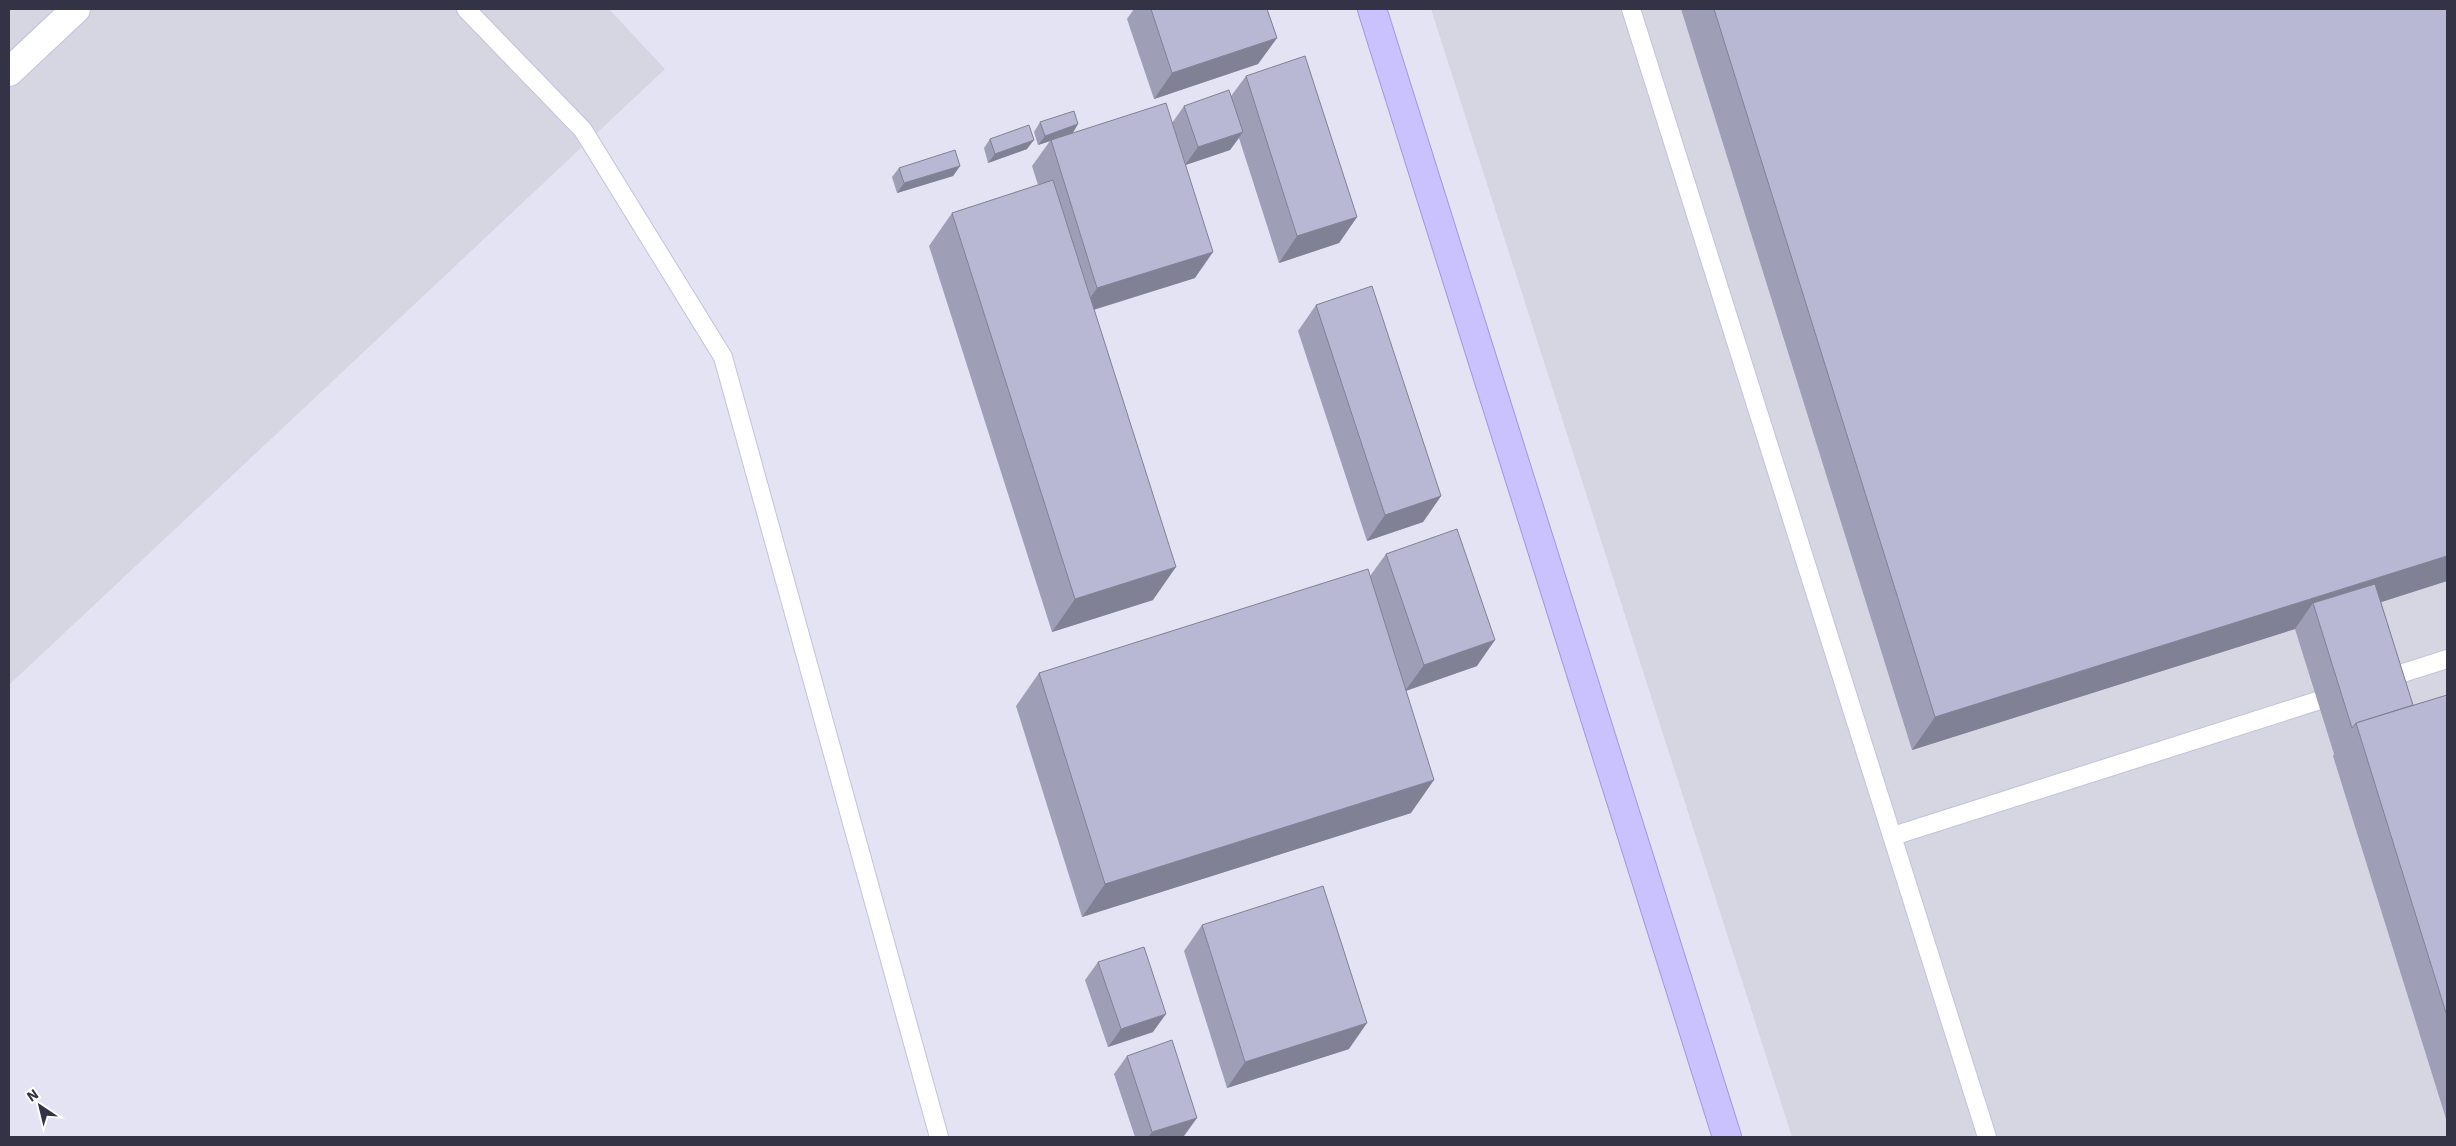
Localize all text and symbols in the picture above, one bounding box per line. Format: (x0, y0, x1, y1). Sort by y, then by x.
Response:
north arrow (15, 1081, 65, 1131)
text: N (23, 1085, 42, 1106)

